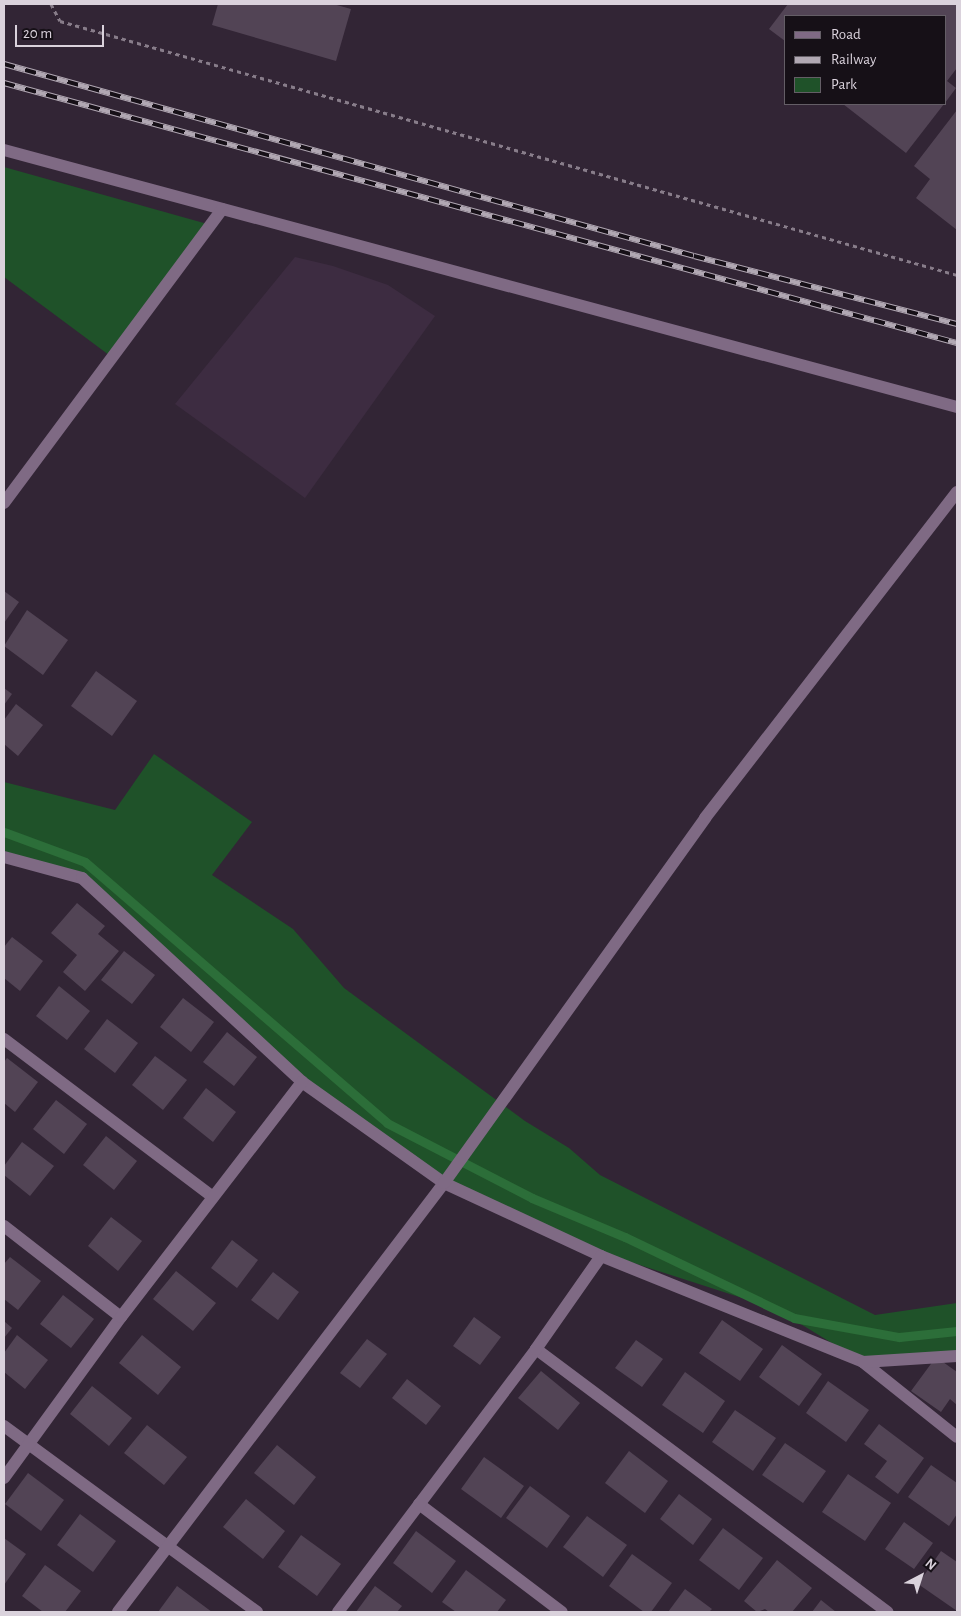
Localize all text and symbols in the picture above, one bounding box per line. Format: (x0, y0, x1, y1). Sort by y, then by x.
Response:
scale bar (18, 15, 106, 47)
legend (784, 15, 946, 105)
text: 20 m (23, 26, 52, 41)
text: Road (831, 27, 861, 42)
text: Railway (831, 52, 876, 67)
text: Park (831, 77, 857, 92)
north arrow (896, 1551, 946, 1601)
text: N (922, 1556, 939, 1573)

